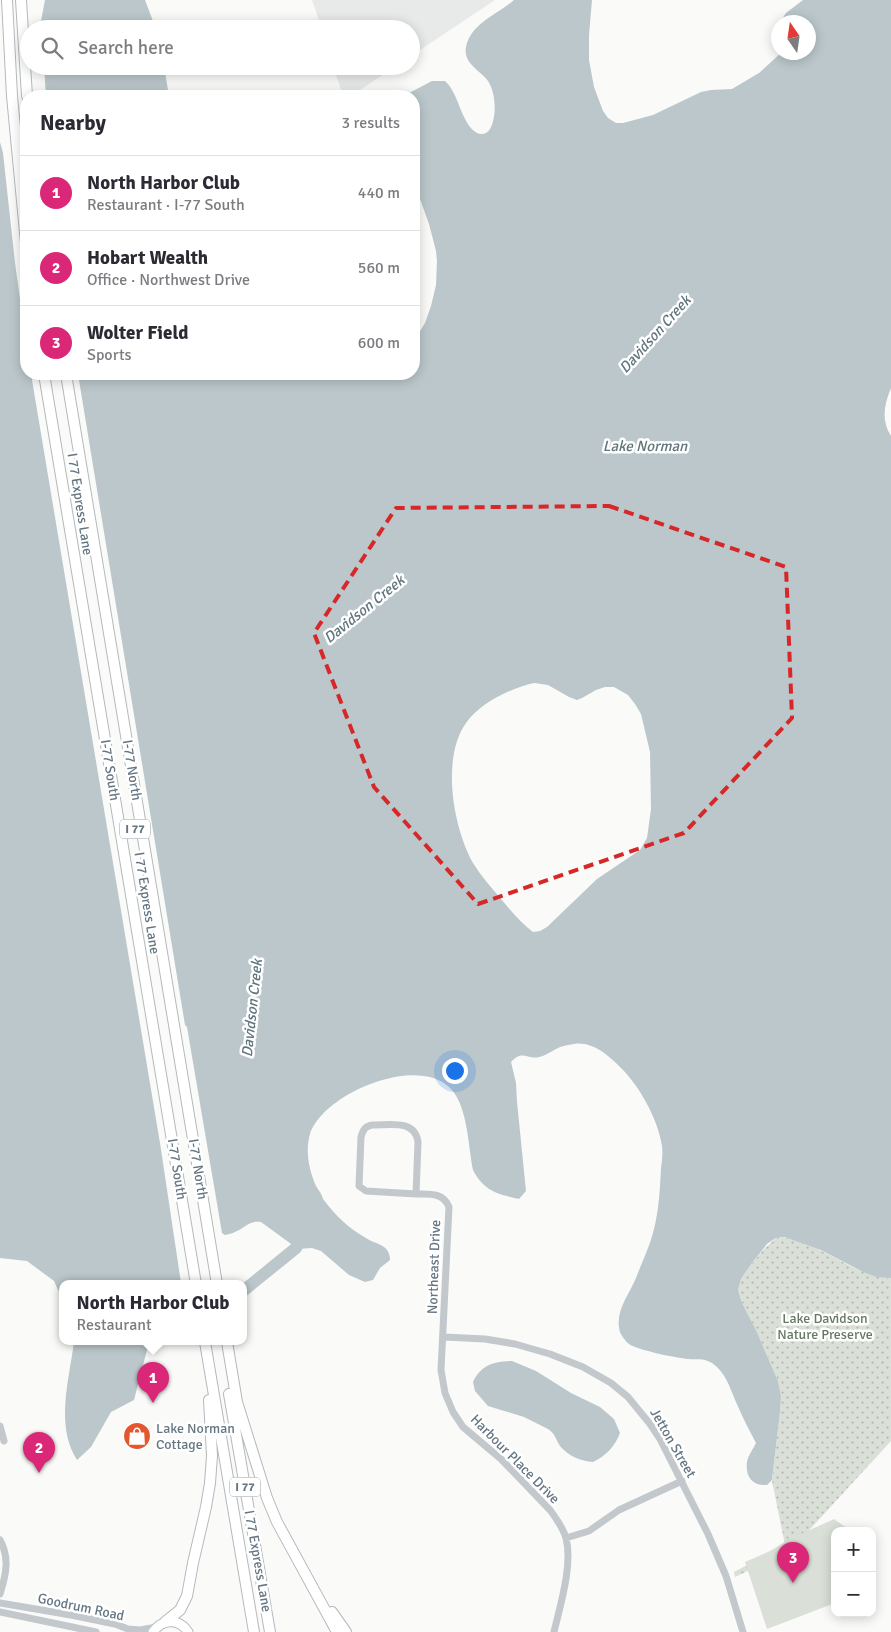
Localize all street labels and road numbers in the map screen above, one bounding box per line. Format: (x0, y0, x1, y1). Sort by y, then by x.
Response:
street label: I 77 Express Lane (64, 452, 96, 556)
street label: I-77 South (97, 738, 123, 802)
street label: I-77 North (119, 738, 145, 802)
road number: I 77 (120, 820, 150, 839)
street label: I 77 Express Lane (131, 851, 163, 955)
street label: I-77 South (164, 1137, 190, 1201)
street label: I-77 North (185, 1137, 211, 1201)
street label: Northeast Drive (424, 1220, 444, 1314)
street label: Jetton Street (646, 1405, 700, 1481)
street label: Harbour Place Drive (467, 1411, 563, 1507)
road number: I 77 (230, 1478, 260, 1496)
street label: I 77 Express Lane (241, 1509, 275, 1613)
street label: Goodrum Road (36, 1590, 126, 1624)

